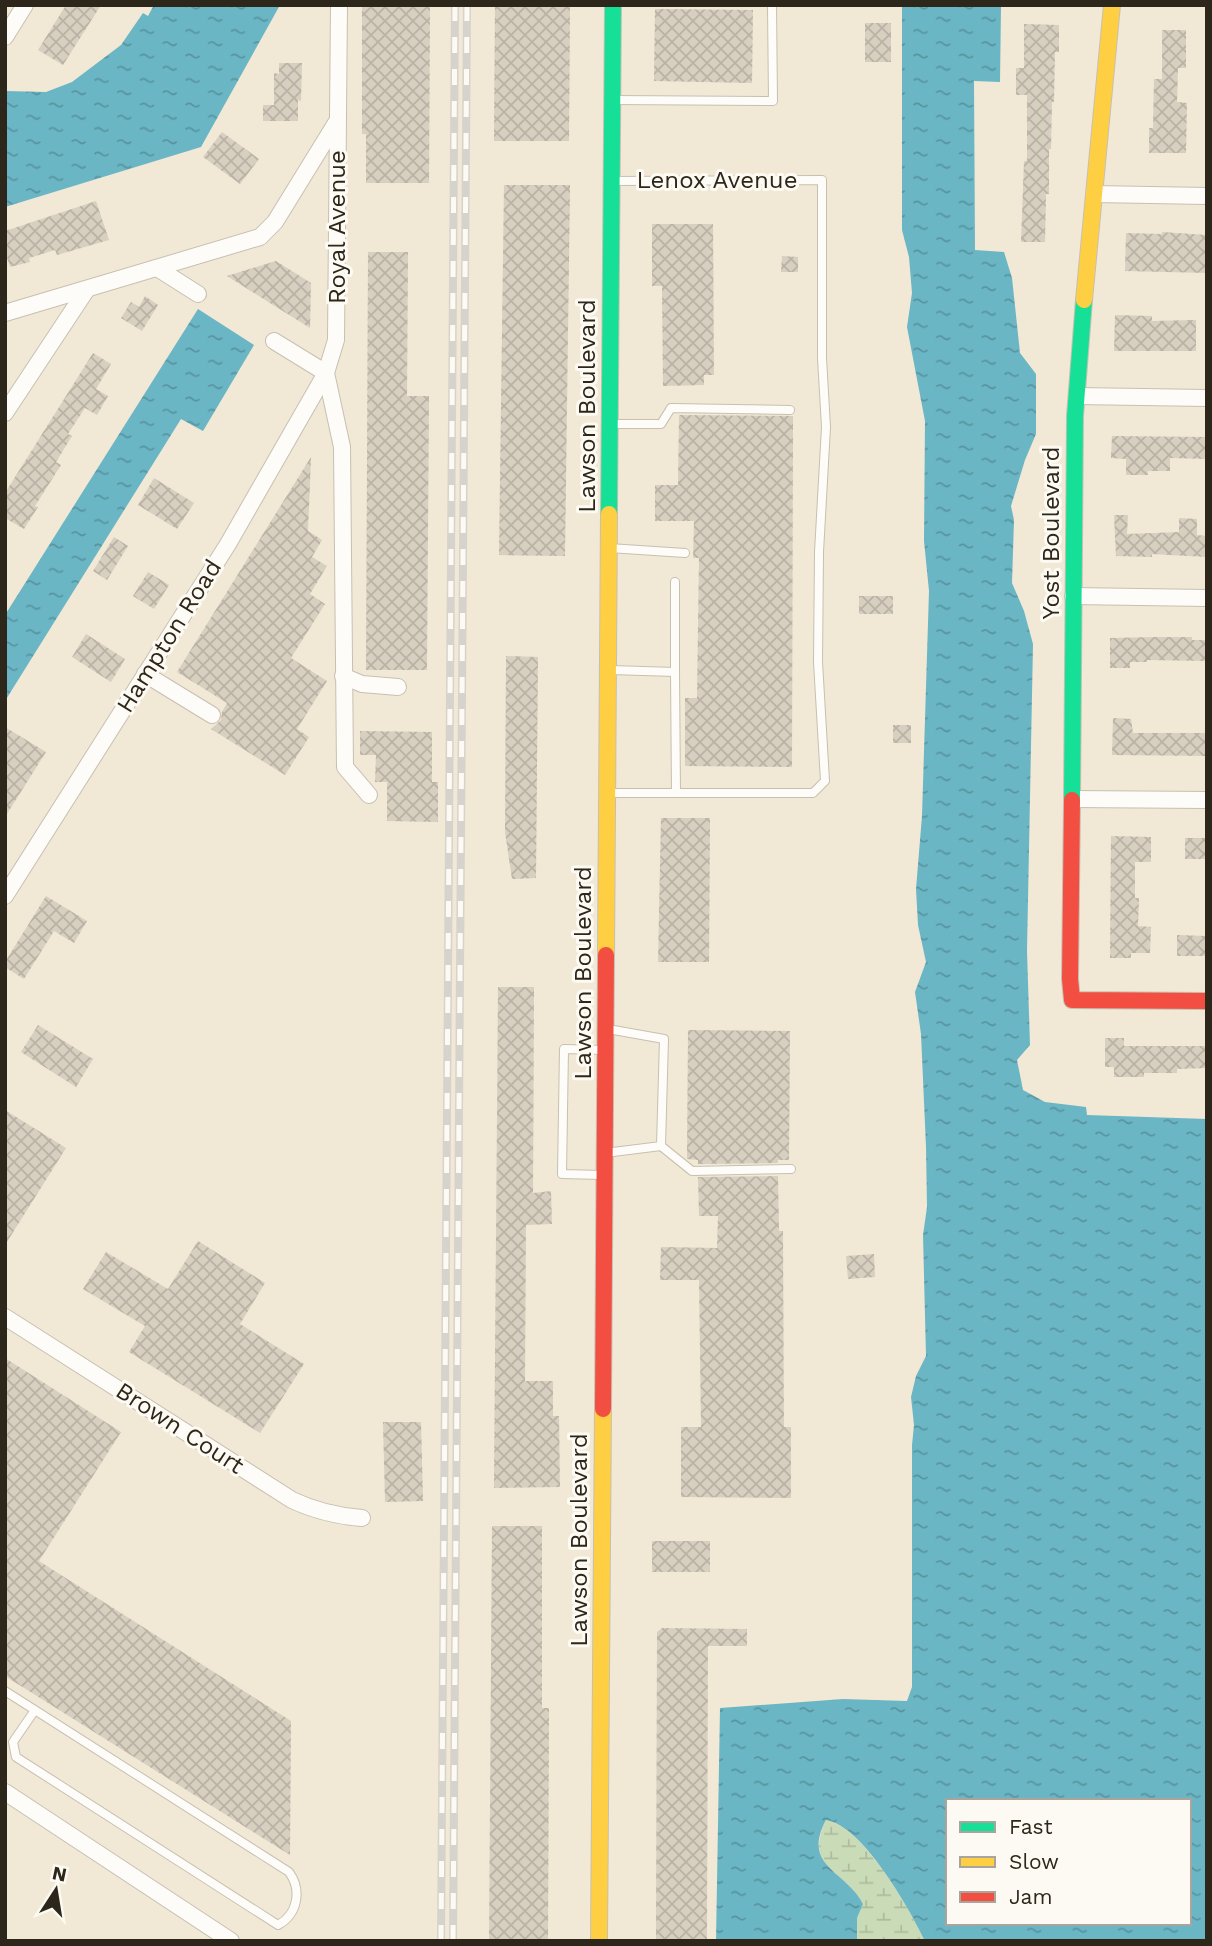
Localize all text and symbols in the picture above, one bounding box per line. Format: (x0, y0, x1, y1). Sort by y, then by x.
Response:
street label: Royal Avenue (323, 150, 351, 304)
street label: Lenox Avenue (636, 166, 798, 194)
street label: Lawson Boulevard (573, 299, 601, 513)
street label: Yost Boulevard (1037, 446, 1065, 620)
street label: Hampton Road (111, 554, 227, 718)
street label: Lawson Boulevard (569, 866, 597, 1080)
street label: Brown Court (111, 1376, 249, 1480)
street label: Lawson Boulevard (565, 1433, 593, 1647)
legend (946, 1799, 1191, 1925)
text: Fast (1009, 1814, 1053, 1839)
text: Slow (1009, 1849, 1059, 1874)
north arrow (21, 1855, 91, 1925)
text: N (50, 1861, 69, 1887)
text: Jam (1009, 1884, 1052, 1909)

